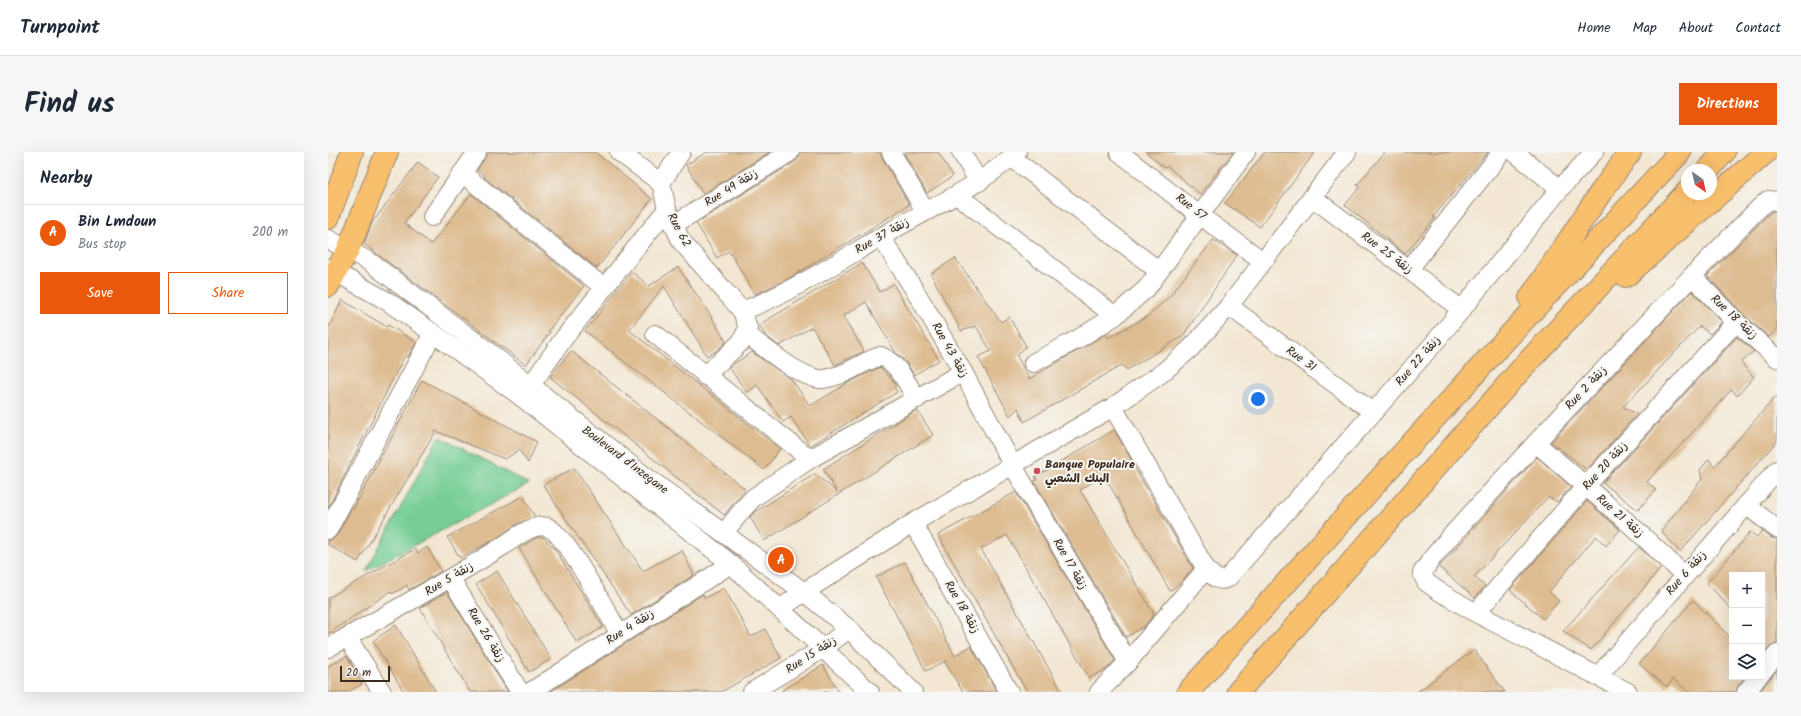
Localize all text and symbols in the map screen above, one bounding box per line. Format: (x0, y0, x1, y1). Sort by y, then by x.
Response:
text: Turnpoint (20, 13, 100, 43)
text: Home (1577, 17, 1611, 39)
text: Map (1633, 17, 1657, 39)
text: About (1679, 17, 1713, 39)
text: Contact (1735, 17, 1781, 39)
text: Find us (24, 82, 115, 127)
button: Directions (1679, 83, 1777, 125)
street label: Rue 49 زنقة (701, 164, 761, 212)
north arrow (1681, 164, 1717, 200)
text: Nearby (40, 165, 92, 192)
street label: Rue 57 (1171, 189, 1211, 226)
street label: Rue 62 (662, 209, 696, 251)
text: Bin Lmdoun (78, 210, 156, 234)
street label: Rue 37 زنقة (851, 213, 913, 259)
text: A (49, 222, 57, 243)
text: 200 m (252, 222, 288, 243)
street label: Rue 25 زنقة (1357, 227, 1417, 279)
text: Bus stop (78, 234, 126, 255)
button: Save (40, 272, 160, 314)
button: Share (168, 272, 288, 314)
street label: Rue 18 زنقة (1706, 290, 1762, 344)
street label: Rue 43 زنقة (927, 319, 973, 381)
street label: Rue 22 زنقة (1391, 332, 1445, 390)
street label: Rue 31 (1282, 341, 1320, 377)
street label: Rue 2 زنقة (1560, 362, 1612, 414)
your location (1248, 389, 1268, 409)
street label: Boulevard d'Inzegane (578, 421, 673, 499)
street label: Rue 20 زنقة (1578, 437, 1632, 495)
place label: Banque Populaire البنك الشعبي (1045, 455, 1135, 489)
marker: Banque Populaire البنك الشعبي (1032, 466, 1042, 476)
street label: Rue 21 زنقة (1592, 490, 1648, 542)
street label: Rue 17 زنقة (1048, 535, 1092, 593)
pin: A (768, 545, 794, 575)
street label: Rue 6 زنقة (1661, 546, 1711, 600)
street label: Rue 5 زنقة (421, 557, 477, 601)
map controls (1729, 572, 1765, 680)
button: + (1729, 572, 1765, 608)
street label: Rue 18 زنقة (939, 577, 985, 637)
street label: Rue 26 زنقة (462, 604, 510, 666)
street label: Rue 4 زنقة (602, 604, 658, 650)
button: − (1729, 608, 1765, 644)
street label: Rue 15 زنقة (782, 631, 840, 679)
button: layers (1729, 644, 1765, 680)
scale bar (340, 664, 390, 683)
text: 20 m (346, 664, 371, 682)

